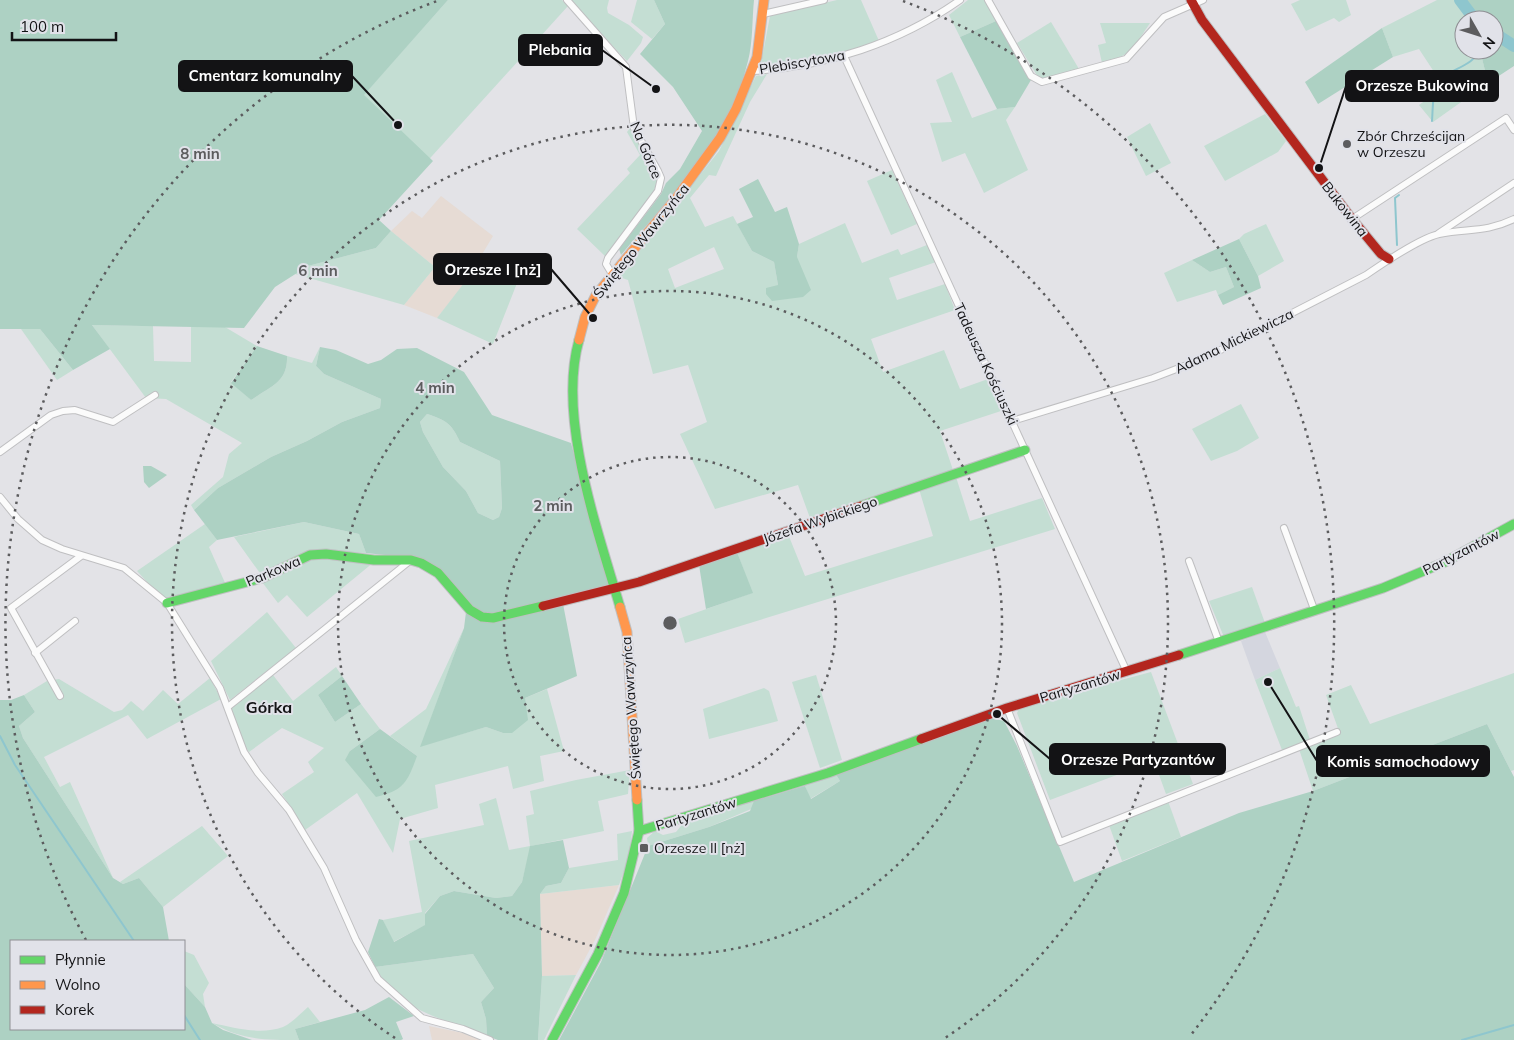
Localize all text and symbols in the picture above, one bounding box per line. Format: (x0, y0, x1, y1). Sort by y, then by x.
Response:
scale bar (12, 10, 116, 42)
north arrow (1454, 10, 1504, 60)
text: 100 m (20, 17, 64, 36)
text: N (1479, 33, 1499, 53)
callout: Plebania (519, 35, 602, 65)
text: Plebania (529, 40, 592, 59)
street label: Plebiscytowa (758, 46, 846, 78)
callout: Cmentarz komunalny (179, 61, 352, 91)
text: Cmentarz komunalny (189, 66, 342, 85)
callout: Orzesze Bukowina (1346, 71, 1498, 101)
text: Orzesze Bukowina (1356, 76, 1488, 95)
street label: Na Górce (626, 119, 666, 181)
place label: Zbór Chrześcijan w Orzeszu (1357, 127, 1465, 161)
marker: Zbór Chrześcijan w Orzeszu (1341, 138, 1353, 150)
text: 8 min (180, 144, 220, 163)
street label: Bukowina (1318, 178, 1372, 240)
street label: Świętego Wawrzyńca (589, 180, 693, 302)
callout: Orzesze I [nż] (434, 254, 551, 284)
text: Orzesze I [nż] (444, 260, 542, 279)
text: 6 min (298, 261, 338, 280)
street label: Tadeusza Kościuszki (950, 300, 1022, 428)
street label: Adama Mickiewicza (1172, 304, 1296, 378)
text: 4 min (415, 378, 455, 397)
street label: Józefa Wybickiego (760, 492, 880, 548)
text: 2 min (533, 496, 573, 515)
street label: Partyzantów (1420, 525, 1502, 579)
street label: Parkowa (243, 551, 303, 591)
centre of rings (661, 614, 679, 632)
street label: Świętego Wawrzyńca (617, 636, 645, 780)
street label: Partyzantów (1037, 665, 1123, 707)
district label: Górka (246, 697, 292, 717)
callout: Orzesze Partyzantów (1050, 744, 1225, 774)
callout: Komis samochodowy (1317, 746, 1489, 776)
text: Orzesze Partyzantów (1061, 750, 1216, 769)
text: Komis samochodowy (1327, 752, 1480, 771)
street label: Partyzantów (653, 793, 739, 835)
place label: Orzesze II [nż] (654, 839, 745, 857)
marker: Orzesze II [nż] (638, 842, 650, 854)
legend (10, 940, 185, 1030)
text: Płynnie (55, 950, 106, 969)
text: Wolno (55, 975, 100, 994)
text: Korek (55, 1000, 94, 1019)

